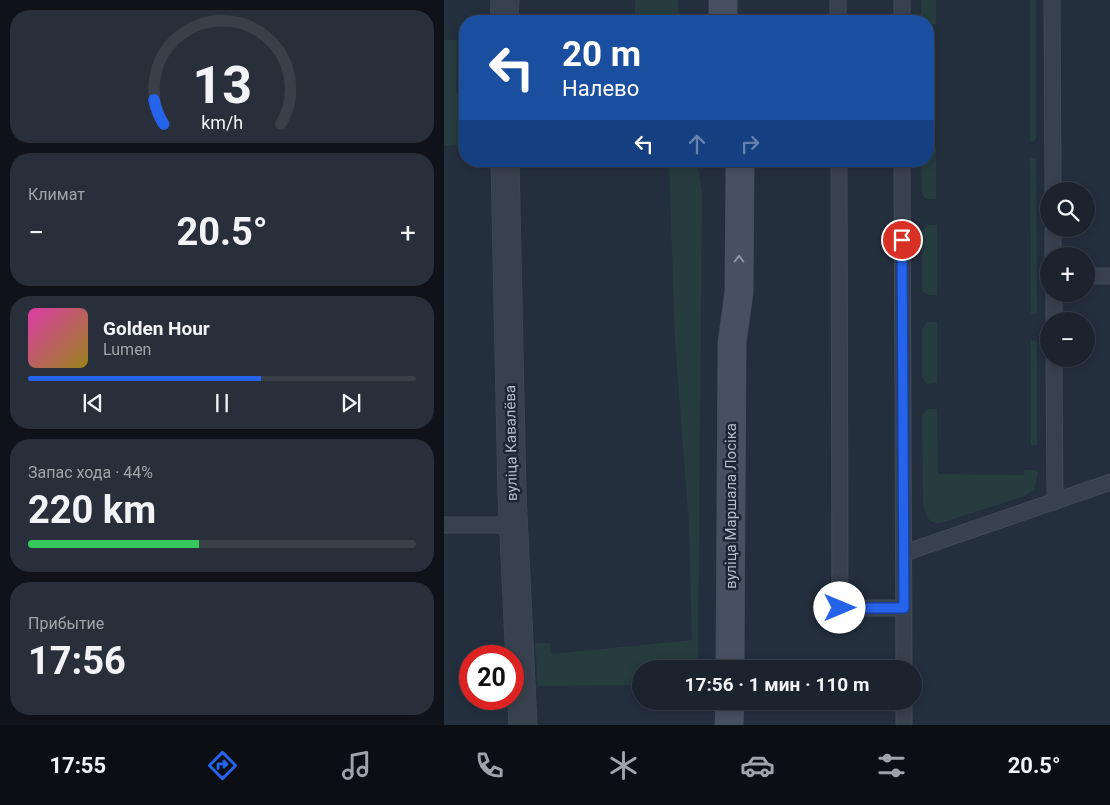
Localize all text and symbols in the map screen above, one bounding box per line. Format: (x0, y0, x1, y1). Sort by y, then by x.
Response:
text: 20 m (562, 34, 641, 75)
icon: left (479, 35, 544, 100)
text: 13 (192, 55, 252, 116)
text: Налево (562, 76, 639, 101)
text: km/h (201, 112, 243, 133)
icon: left (630, 130, 658, 158)
icon: ahead (683, 130, 711, 158)
icon: right (736, 130, 764, 158)
map controls (1040, 182, 1095, 367)
button: search (1040, 182, 1095, 237)
text: Климат (28, 185, 85, 204)
text: 20.5° (176, 210, 268, 254)
text: − (28, 216, 44, 249)
text: + (400, 216, 416, 249)
pin (881, 219, 923, 261)
icon: arrive (888, 226, 916, 254)
button: + (1040, 247, 1095, 302)
one-way arrow (734, 255, 744, 263)
button: − (1040, 312, 1095, 367)
text: Golden Hour (103, 317, 210, 340)
text: Lumen (103, 340, 151, 359)
street label: вуліца Кавалёва (501, 385, 521, 501)
icon: previous (79, 389, 107, 417)
icon: pause (208, 389, 236, 417)
icon: next (337, 389, 365, 417)
street label: вуліца Маршала Лосіка (722, 423, 740, 589)
text: Запас хода · 44% (28, 463, 153, 482)
text: 220 km (28, 488, 156, 532)
position arrow (813, 581, 865, 633)
text: Прибытие (28, 614, 104, 633)
text: 17:56 (28, 639, 126, 683)
speed limit sign: 20 (459, 645, 524, 710)
text: 17:56 · 1 мин · 110 m (685, 673, 869, 696)
icon: directions (205, 748, 240, 783)
icon: music (339, 748, 374, 783)
icon: phone (472, 748, 507, 783)
icon: climate (606, 748, 641, 783)
icon: car (740, 748, 775, 783)
icon: filters (874, 748, 909, 783)
text: 17:55 (49, 753, 106, 778)
text: 20.5° (1008, 753, 1060, 778)

